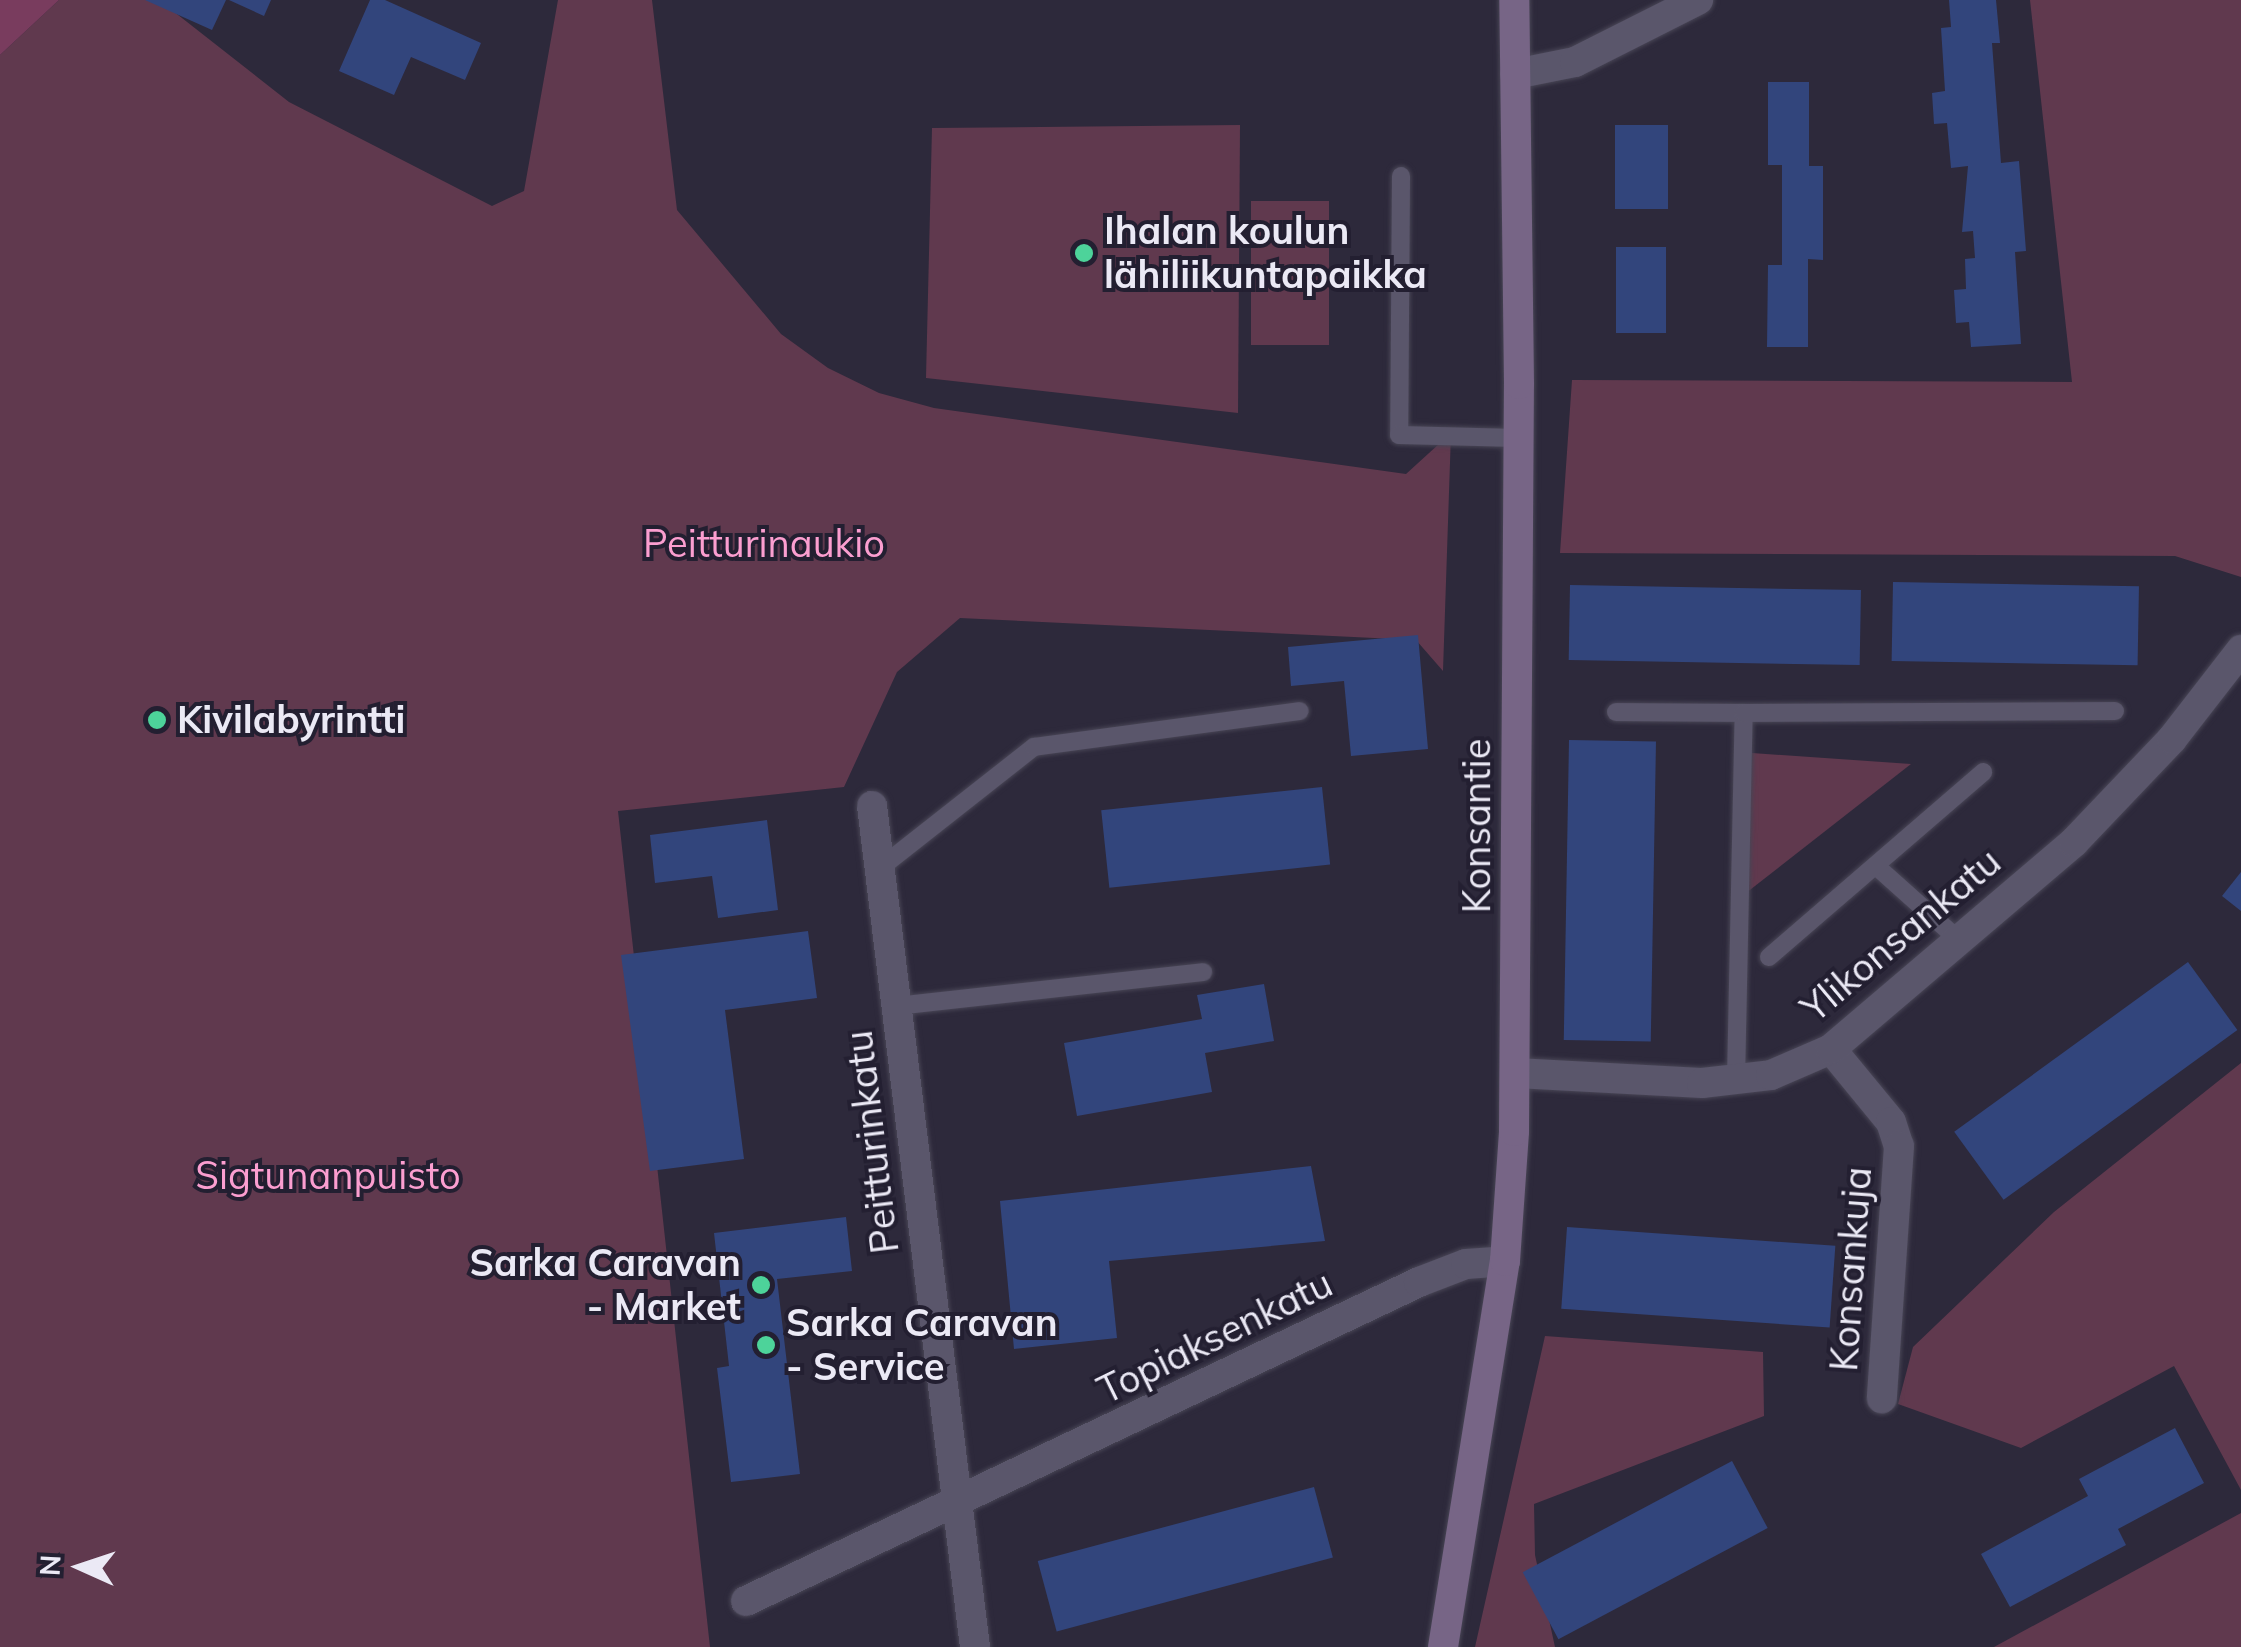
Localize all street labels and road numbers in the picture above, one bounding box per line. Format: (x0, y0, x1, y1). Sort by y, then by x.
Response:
street label: Konsantie (1454, 739, 1500, 913)
street label: Ylikonsankatu (1792, 839, 2010, 1031)
street label: Peitturinkatu (836, 1028, 908, 1256)
street label: Konsankuja (1821, 1165, 1881, 1373)
street label: Topiaksenkatu (1090, 1261, 1340, 1413)

